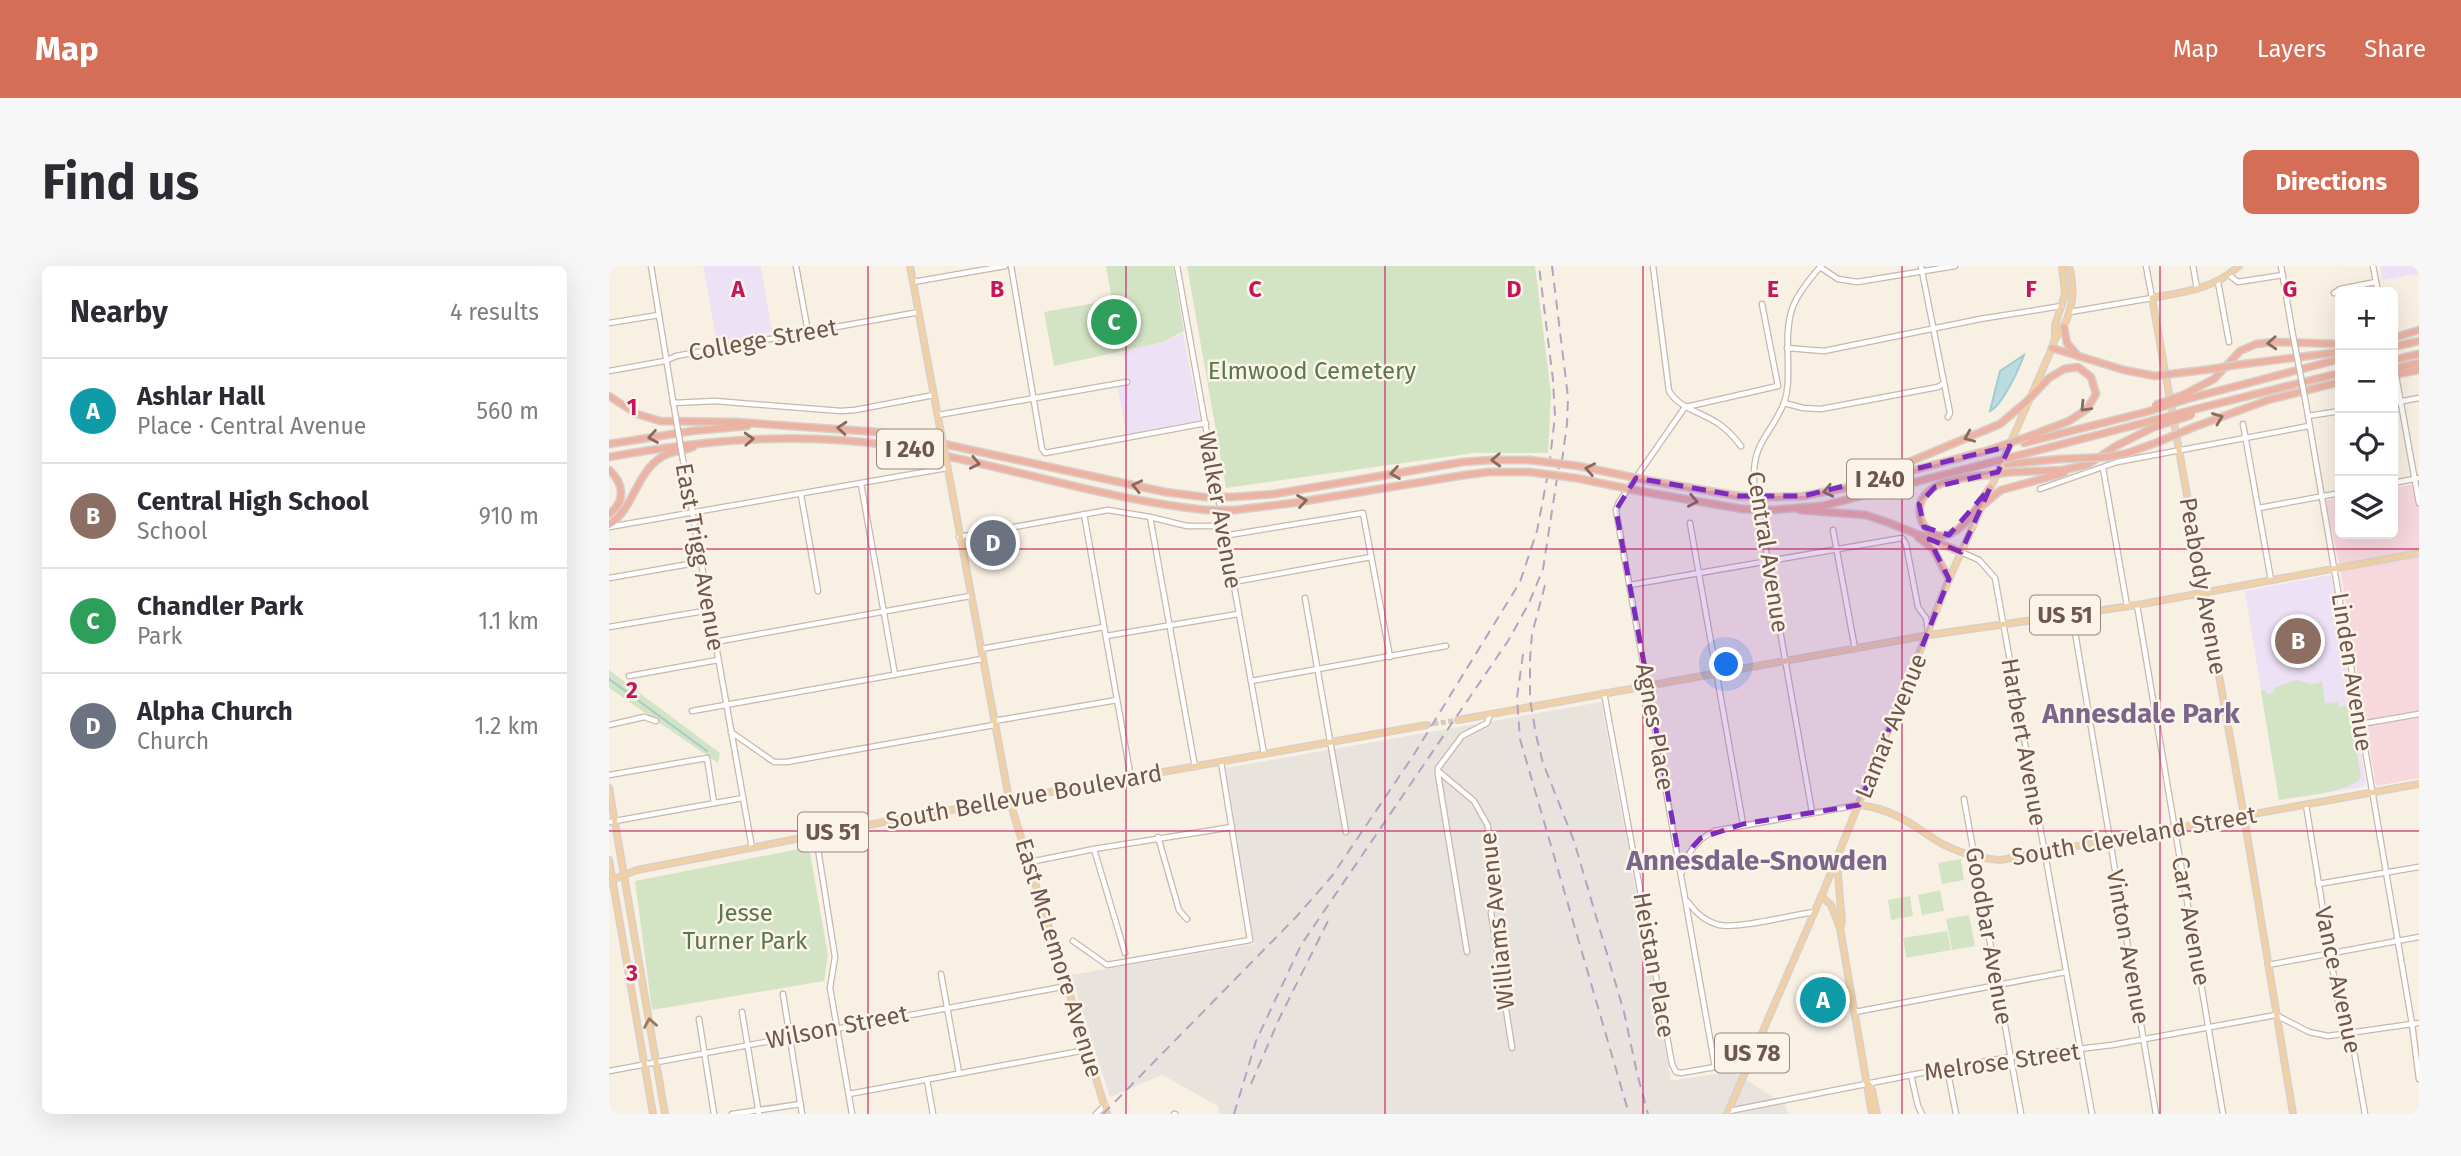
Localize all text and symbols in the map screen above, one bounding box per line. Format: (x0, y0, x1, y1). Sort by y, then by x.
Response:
text: Map (35, 29, 99, 69)
text: Map (2173, 35, 2219, 63)
text: Layers (2257, 35, 2326, 63)
text: Share (2364, 35, 2426, 63)
button: Directions (2243, 150, 2419, 214)
text: Find us (42, 153, 199, 212)
text: A (730, 275, 745, 303)
text: B (990, 275, 1004, 303)
text: C (1248, 275, 1262, 303)
text: D (1507, 275, 1522, 303)
text: E (1767, 275, 1779, 303)
text: F (2025, 275, 2037, 303)
text: G (2283, 275, 2297, 303)
map controls (2335, 287, 2398, 539)
button: + (2335, 287, 2398, 350)
text: Nearby (70, 294, 168, 330)
pin: C (1091, 296, 1137, 348)
text: 4 results (450, 298, 539, 326)
street label: College Street (686, 313, 840, 367)
one-way arrow (2266, 336, 2277, 351)
button: − (2335, 350, 2398, 413)
park label: Elmwood Cemetery (1208, 357, 1416, 385)
text: Ashlar Hall (137, 381, 265, 412)
text: 1 (627, 393, 637, 421)
text: A (86, 397, 100, 425)
text: 560 m (477, 397, 539, 425)
one-way arrow (2081, 399, 2093, 412)
text: Place · Central Avenue (137, 412, 366, 440)
one-way arrow (2211, 412, 2223, 426)
button: locate (2335, 413, 2398, 476)
one-way arrow (836, 421, 847, 436)
one-way arrow (647, 429, 659, 444)
street label: Walker Avenue (1192, 429, 1248, 591)
one-way arrow (1963, 429, 1976, 443)
road number: I 240 (877, 430, 943, 468)
one-way arrow (744, 431, 755, 446)
one-way arrow (1490, 452, 1501, 467)
one-way arrow (969, 455, 981, 469)
road number: I 240 (1847, 460, 1913, 498)
street label: East Trigg Avenue (670, 461, 730, 653)
one-way arrow (1584, 462, 1596, 477)
one-way arrow (1390, 465, 1401, 480)
street label: Central Avenue (1741, 469, 1795, 635)
button: layers (2335, 476, 2398, 539)
one-way arrow (1131, 480, 1143, 495)
one-way arrow (1822, 483, 1834, 498)
text: Central High School (137, 486, 369, 517)
one-way arrow (1687, 493, 1699, 508)
one-way arrow (1296, 494, 1308, 509)
street label: Peabody Avenue (2174, 495, 2232, 677)
text: B (86, 502, 100, 530)
text: 910 m (479, 502, 539, 530)
text: School (137, 517, 208, 545)
pin: D (970, 517, 1016, 569)
text: Chandler Park (137, 591, 303, 622)
street label: Linden Avenue (2326, 591, 2378, 753)
road number: US 51 (2030, 596, 2100, 634)
text: C (86, 607, 100, 635)
text: 1.1 km (478, 607, 539, 635)
pin: B (2275, 615, 2321, 667)
text: Park (137, 622, 182, 650)
your location (1709, 647, 1743, 681)
street label: Lamar Avenue (1849, 650, 1933, 802)
street label: Harbert Avenue (1995, 656, 2053, 828)
street label: Agnes Place (1630, 661, 1680, 793)
text: 2 (626, 676, 638, 704)
text: Alpha Church (137, 696, 293, 727)
district label: Annesdale Park (2041, 697, 2240, 730)
text: D (86, 712, 100, 740)
text: 1.2 km (475, 712, 539, 740)
text: Church (137, 727, 209, 755)
street label: South Bellevue Boulevard (884, 759, 1164, 835)
street label: South Cleveland Street (2009, 801, 2259, 871)
road number: US 51 (798, 812, 868, 852)
street label: Williams Avenue (1474, 831, 1520, 1011)
street label: East McLemore Avenue (1009, 835, 1109, 1081)
district label: Annesdale-Snowden (1625, 844, 1888, 877)
street label: Goodbar Avenue (1960, 845, 2018, 1027)
street label: Carr Avenue (2166, 854, 2216, 988)
street label: Vinton Avenue (2101, 867, 2155, 1027)
street label: Heistan Place (1627, 890, 1681, 1040)
park label: Jesse Turner Park (683, 899, 808, 955)
street label: Vance Avenue (2309, 904, 2367, 1056)
text: 3 (625, 959, 638, 987)
pin: A (1800, 974, 1846, 1026)
street label: Wilson Street (763, 999, 911, 1055)
one-way arrow (643, 1017, 658, 1028)
road number: US 78 (1715, 1034, 1789, 1072)
street label: Melrose Street (1922, 1037, 2082, 1087)

